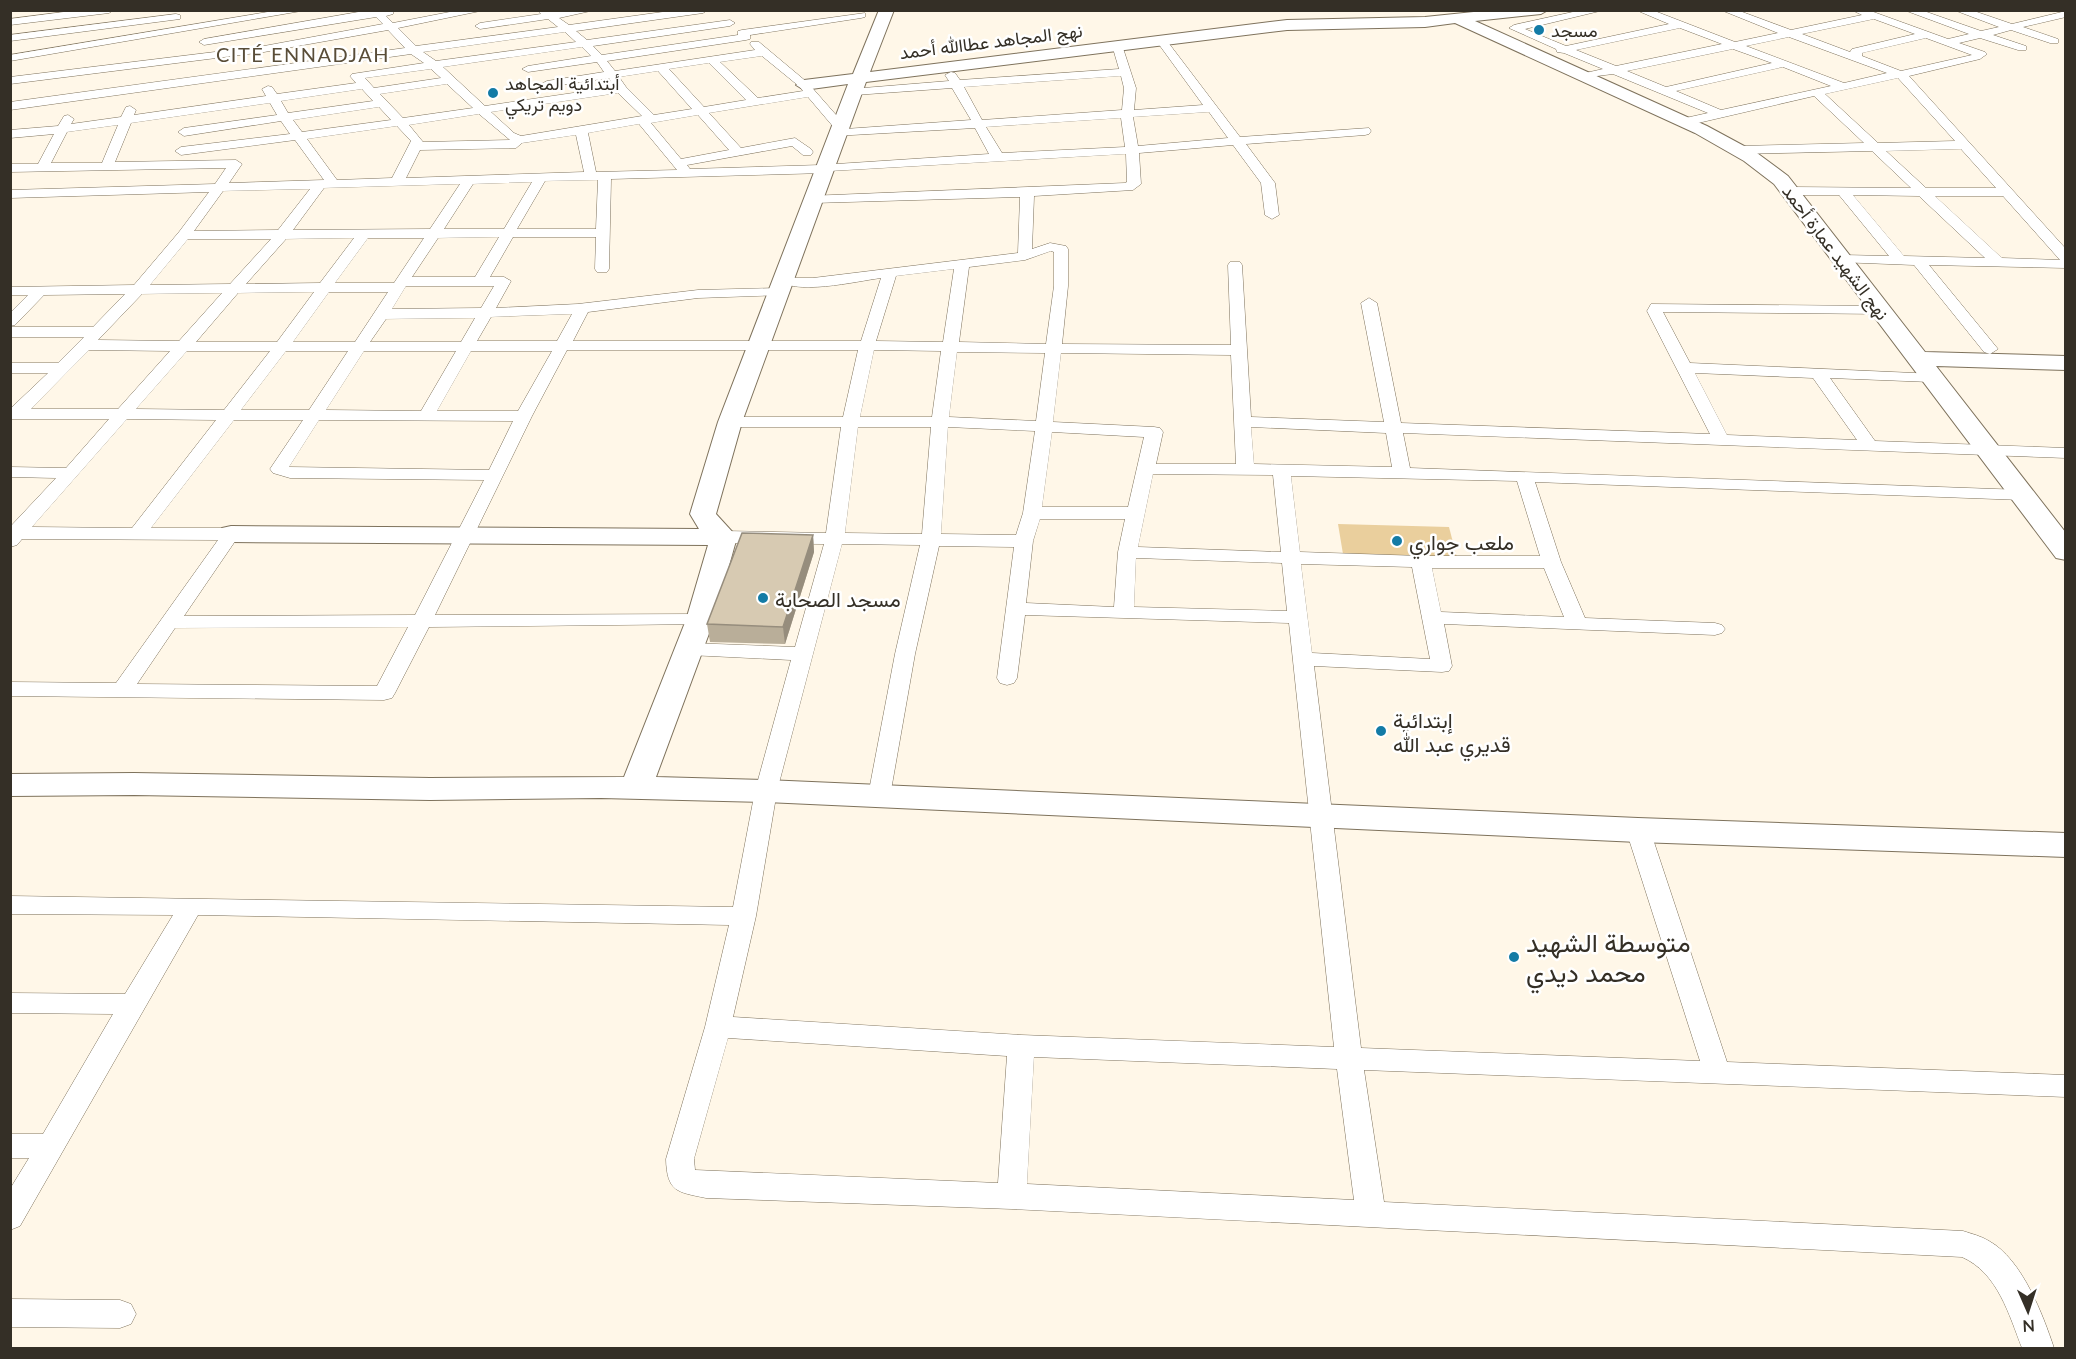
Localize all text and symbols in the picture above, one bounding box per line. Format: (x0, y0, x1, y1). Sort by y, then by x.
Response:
street label: نهج المجاهد عطاالله أحمد (898, 19, 1084, 65)
place label: مسجد (1551, 19, 1598, 41)
marker: مسجد (1532, 23, 1546, 37)
district label: CITÉ ENNADJAH (216, 42, 390, 66)
place label: أبتدائية المجاهد دويم تريكي (505, 72, 619, 120)
marker: أبتدائية المجاهد دويم تريكي (486, 86, 500, 100)
street label: نهج الشهيد عمارة أحمد (1776, 180, 1894, 325)
place label: ملعب جواري (1409, 529, 1514, 560)
marker: ملعب جواري (1390, 534, 1404, 548)
place label: مسجد الصحابة (775, 586, 901, 612)
marker: مسجد الصحابة (756, 591, 770, 605)
place label: إبتدائية قديري عبد الله (1393, 707, 1511, 762)
marker: إبتدائية قديري عبد الله (1374, 724, 1388, 738)
place label: متوسطة الشهيد محمد ديدي (1526, 926, 1691, 994)
marker: متوسطة الشهيد محمد ديدي (1507, 950, 1521, 964)
north arrow (1998, 1281, 2058, 1341)
text: N (2022, 1317, 2035, 1336)

